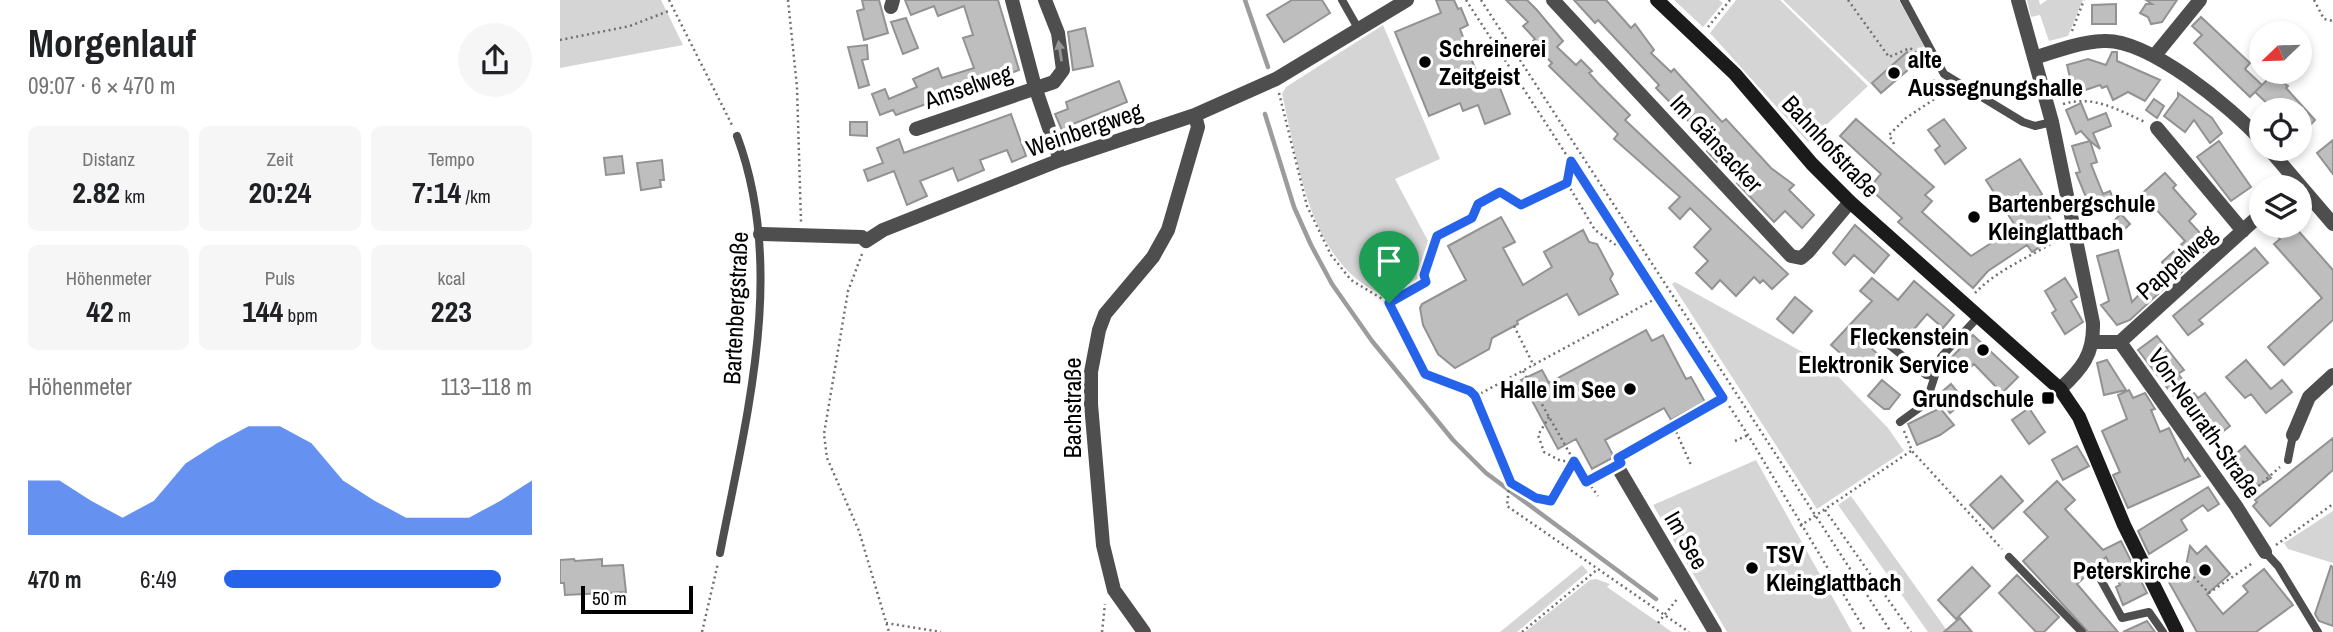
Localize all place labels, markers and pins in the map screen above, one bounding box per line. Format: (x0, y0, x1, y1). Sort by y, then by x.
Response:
place label: Schreinerei Zeitgeist (1439, 32, 1546, 92)
place label: alte Aussegnungshalle (1908, 43, 2083, 103)
marker: Schreinerei Zeitgeist (1417, 54, 1433, 70)
marker: alte Aussegnungshalle (1886, 65, 1902, 81)
place label: Bartenbergschule Kleinglattbach (1988, 187, 2155, 247)
marker: Bartenbergschule Kleinglattbach (1966, 209, 1982, 225)
pin (1359, 231, 1419, 303)
place label: Fleckenstein Elektronik Service (1798, 320, 1969, 380)
marker: Fleckenstein Elektronik Service (1975, 342, 1991, 358)
place label: Halle im See (1500, 373, 1616, 405)
marker: Halle im See (1622, 381, 1638, 397)
place label: Grundschule (1913, 382, 2034, 414)
marker: Grundschule (2040, 390, 2056, 406)
place label: TSV Kleinglattbach (1766, 538, 1902, 598)
place label: Peterskirche (2073, 554, 2191, 586)
marker: TSV Kleinglattbach (1744, 560, 1760, 576)
marker: Peterskirche (2197, 562, 2213, 578)

